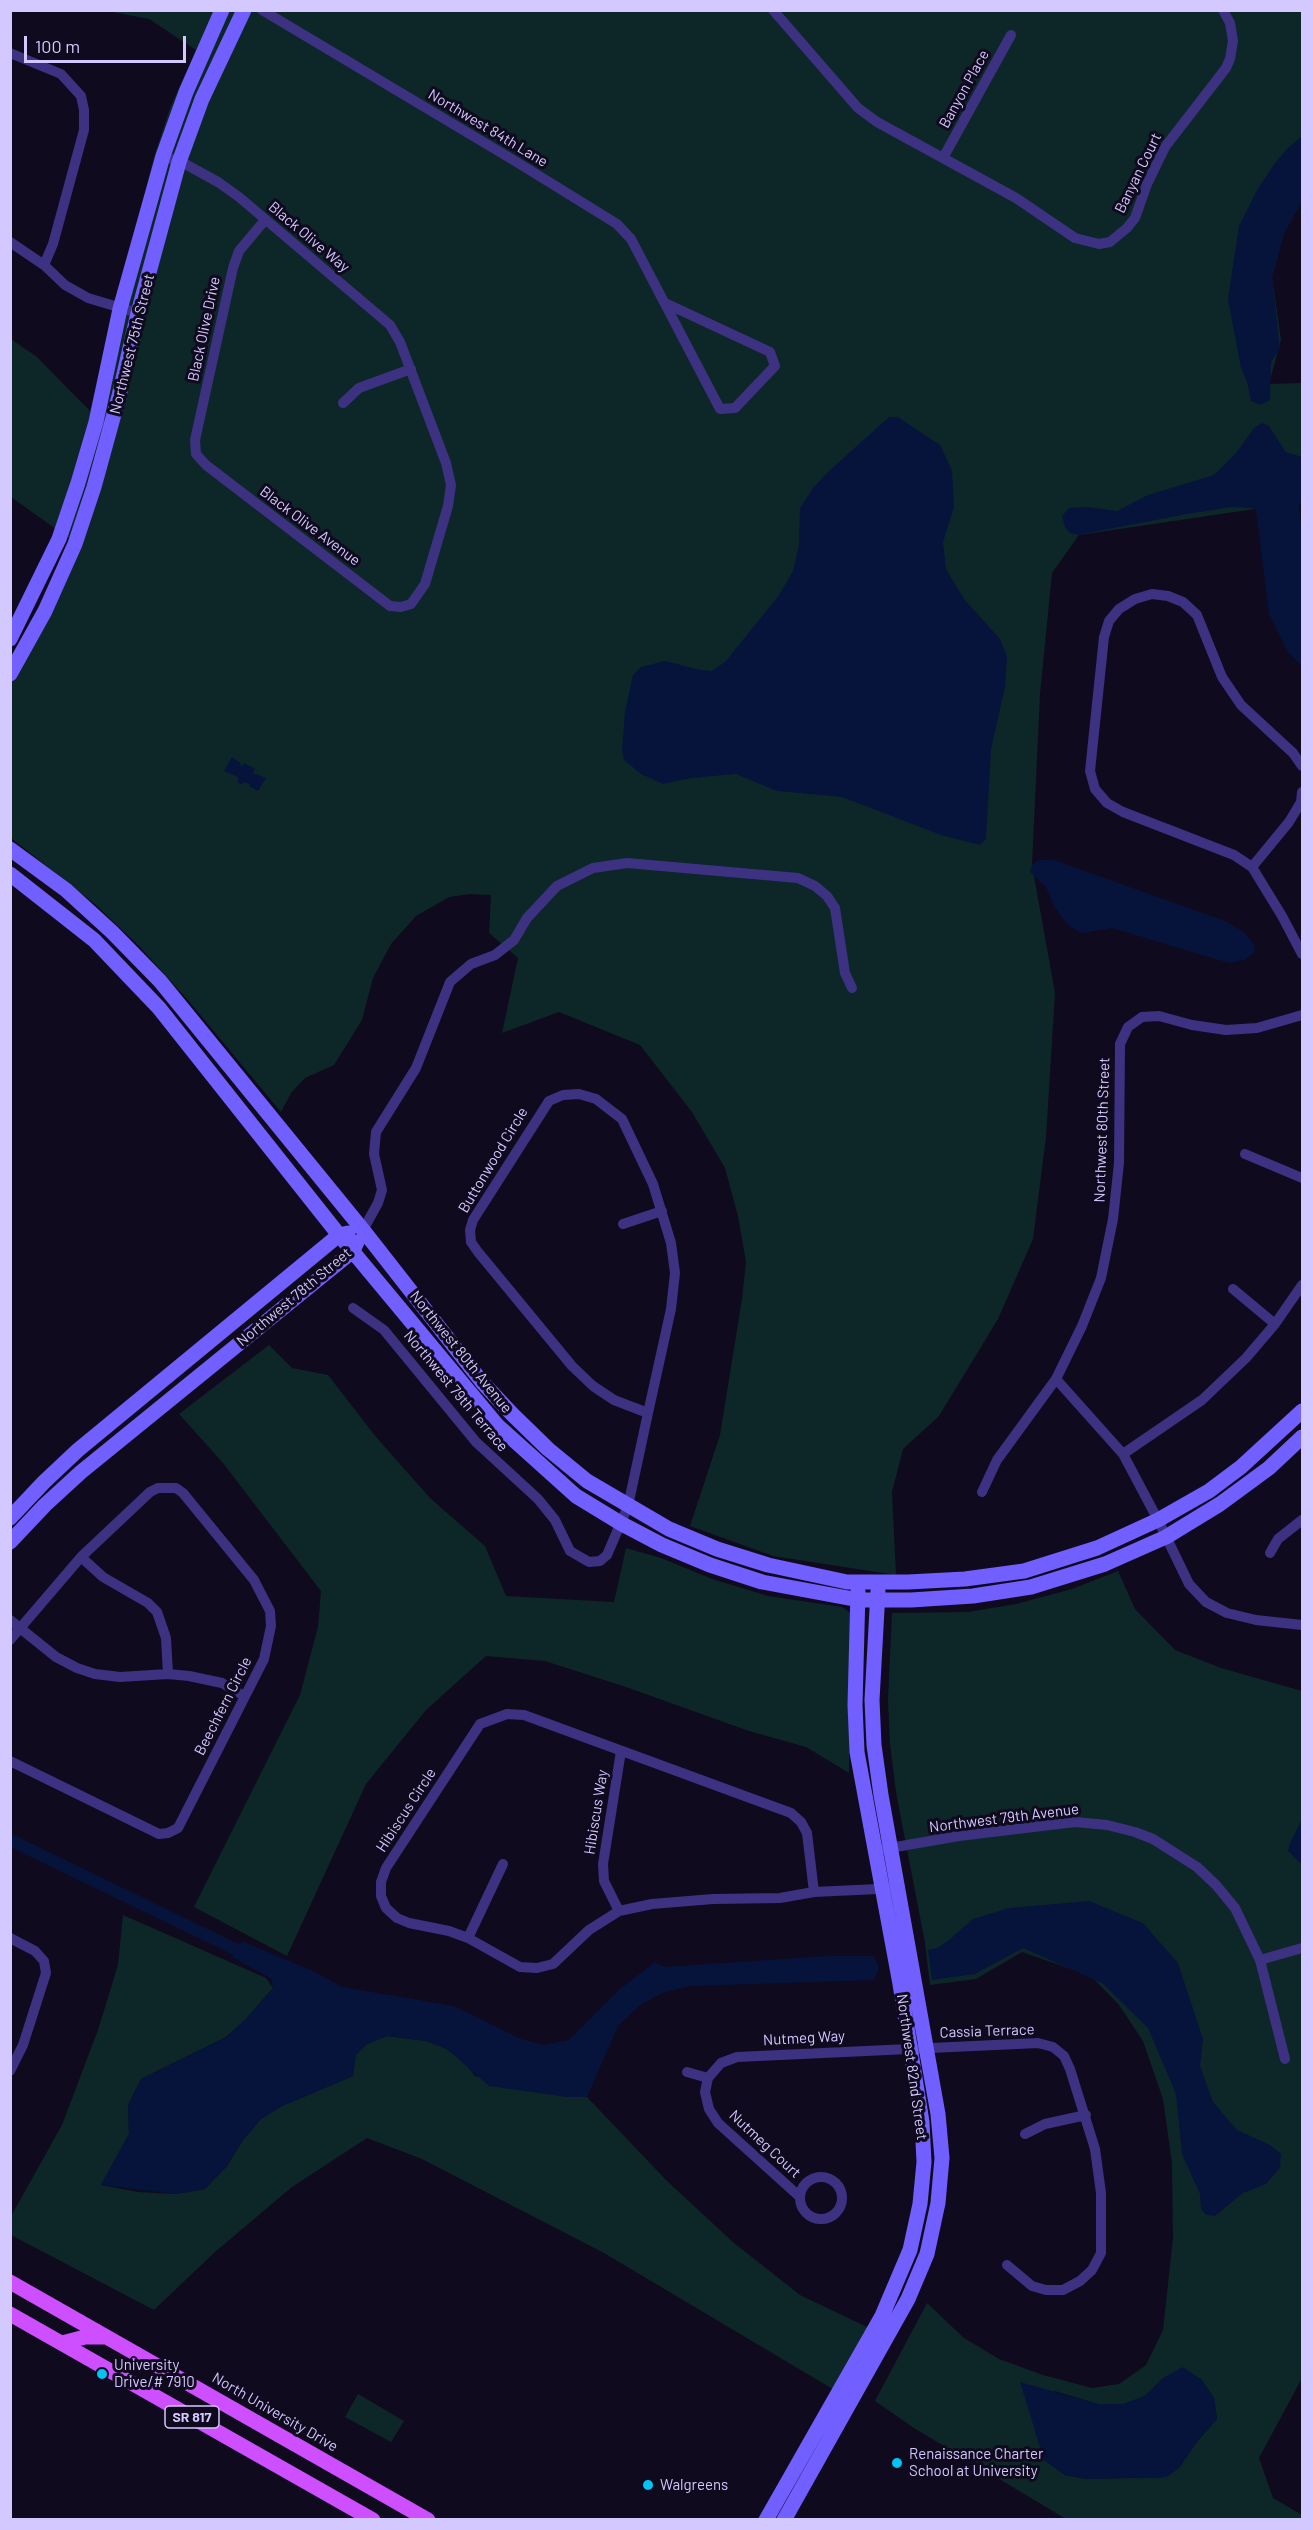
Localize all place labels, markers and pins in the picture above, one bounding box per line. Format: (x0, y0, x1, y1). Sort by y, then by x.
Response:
place label: University Drive/# 7910 (114, 2356, 195, 2391)
marker: University Drive/# 7910 (95, 2367, 109, 2381)
place label: Renaissance Charter School at University (909, 2445, 1044, 2480)
marker: Renaissance Charter School at University (890, 2456, 904, 2470)
place label: Walgreens (660, 2476, 728, 2494)
marker: Walgreens (641, 2478, 655, 2492)

